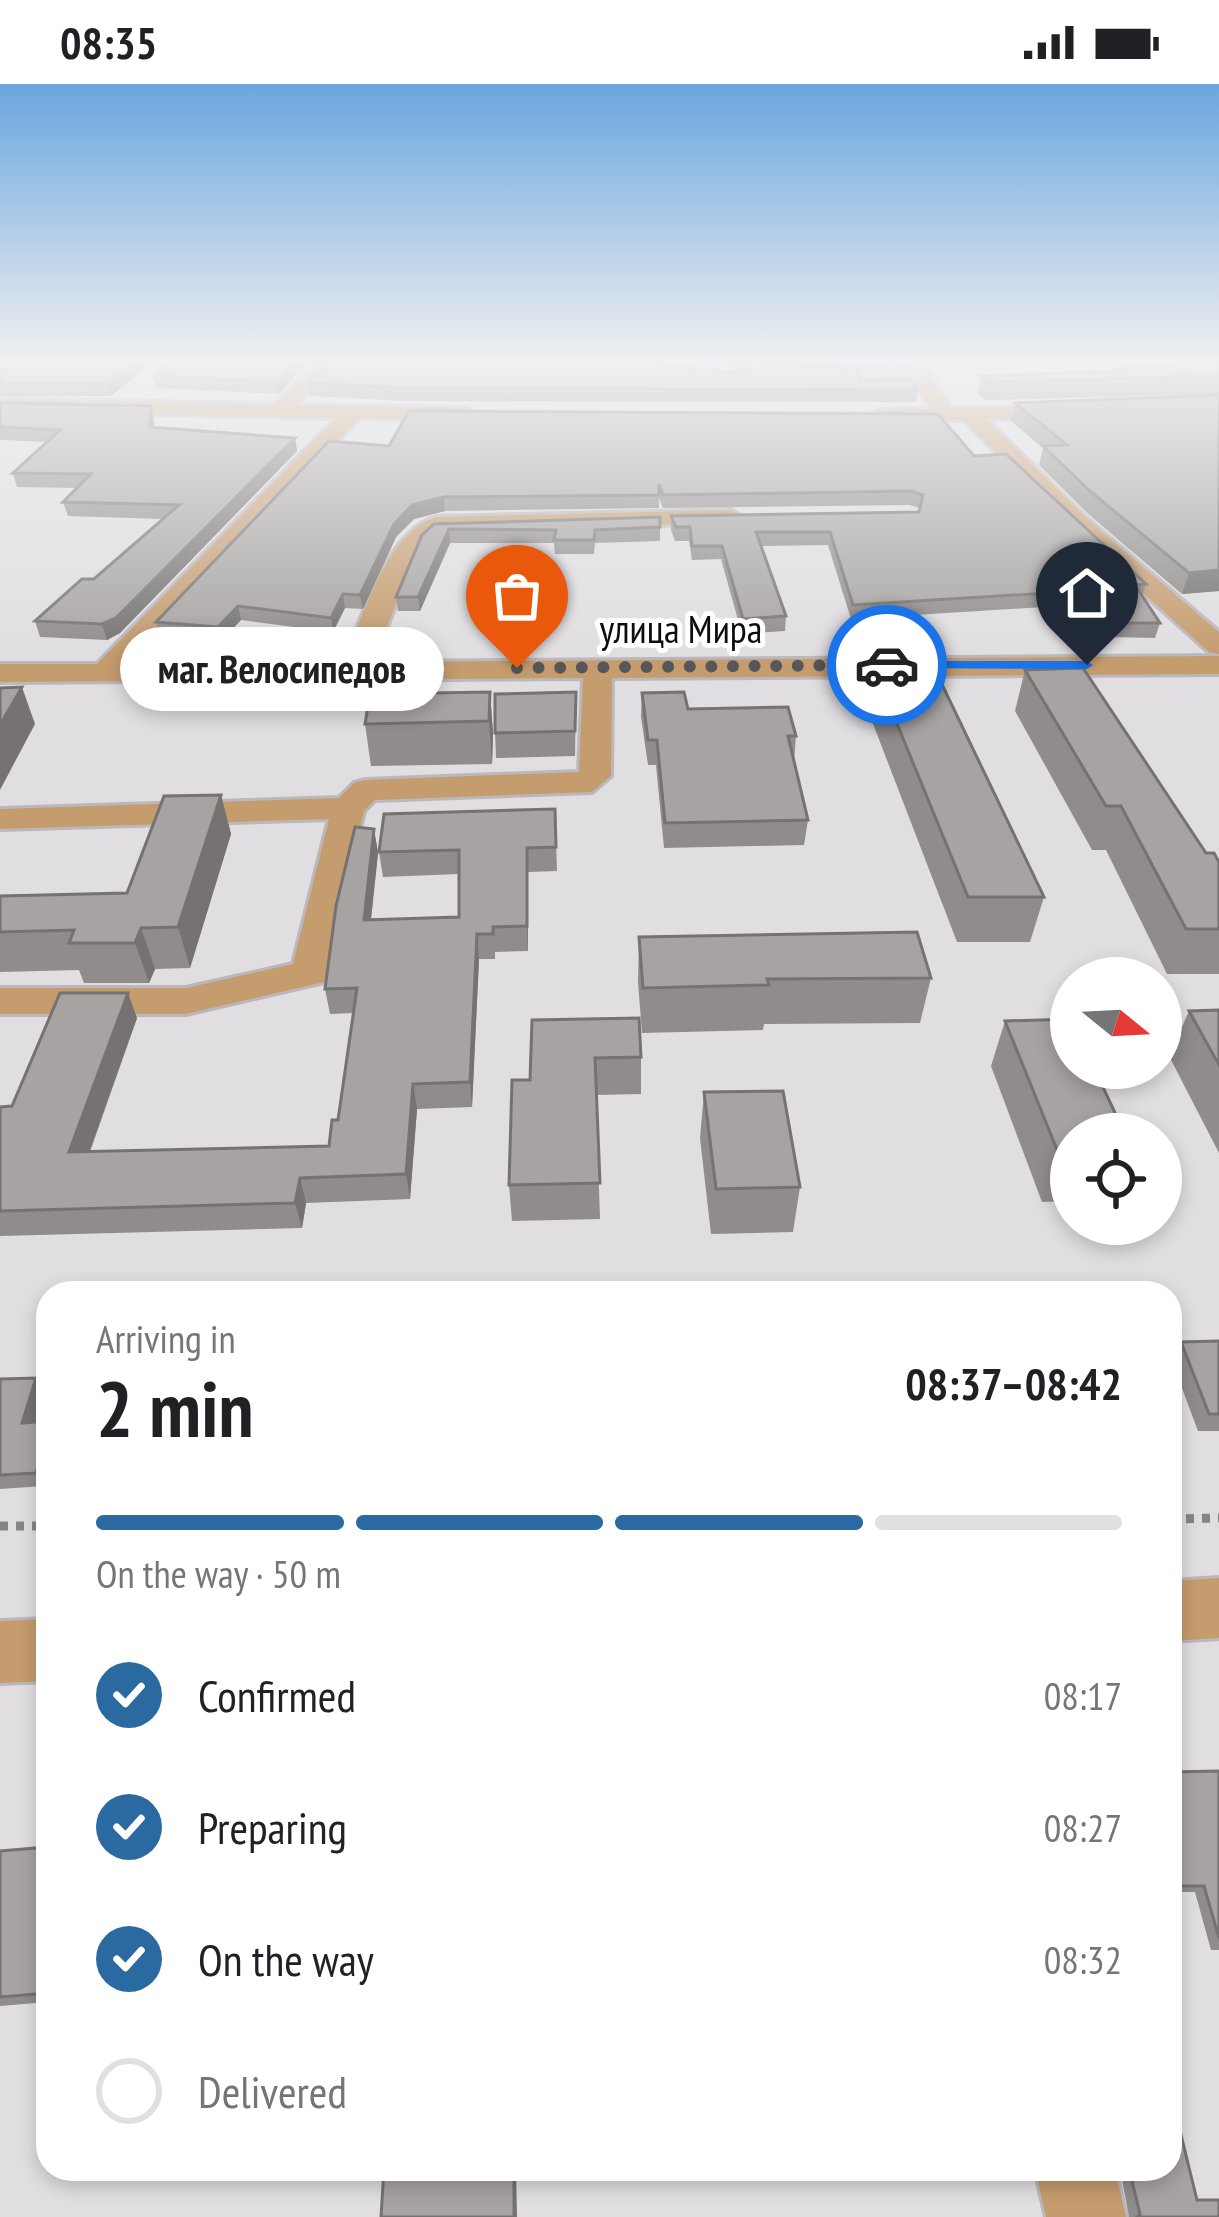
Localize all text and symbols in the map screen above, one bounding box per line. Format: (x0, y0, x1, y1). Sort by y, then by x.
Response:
text: 08:35 (60, 13, 157, 71)
pin (1036, 542, 1138, 665)
pin (466, 545, 568, 668)
icon: home (1054, 560, 1120, 626)
icon: bag (484, 563, 550, 629)
street label: улица Мира (600, 603, 762, 654)
courier (827, 605, 947, 725)
callout: маг. Велосипедов (121, 626, 445, 710)
icon: car (854, 632, 920, 698)
text: маг. Велосипедов (158, 643, 406, 694)
north arrow (1050, 957, 1182, 1089)
map controls (1050, 957, 1182, 1245)
button: locate (1050, 1113, 1182, 1245)
text: Arriving in (96, 1313, 236, 1364)
text: 08:37–08:42 (905, 1354, 1122, 1412)
text: 2 min (96, 1358, 254, 1459)
text: On the way · 50 m (96, 1548, 341, 1599)
icon: check (96, 1662, 162, 1728)
text: Confirmed (198, 1666, 356, 1724)
text: 08:17 (1044, 1670, 1122, 1721)
icon: check (96, 1794, 162, 1860)
text: Preparing (198, 1798, 347, 1856)
text: 08:27 (1044, 1802, 1122, 1853)
icon: check (96, 1926, 162, 1992)
text: On the way (198, 1930, 374, 1988)
text: 08:32 (1044, 1934, 1122, 1985)
text: Delivered (198, 2062, 347, 2120)

